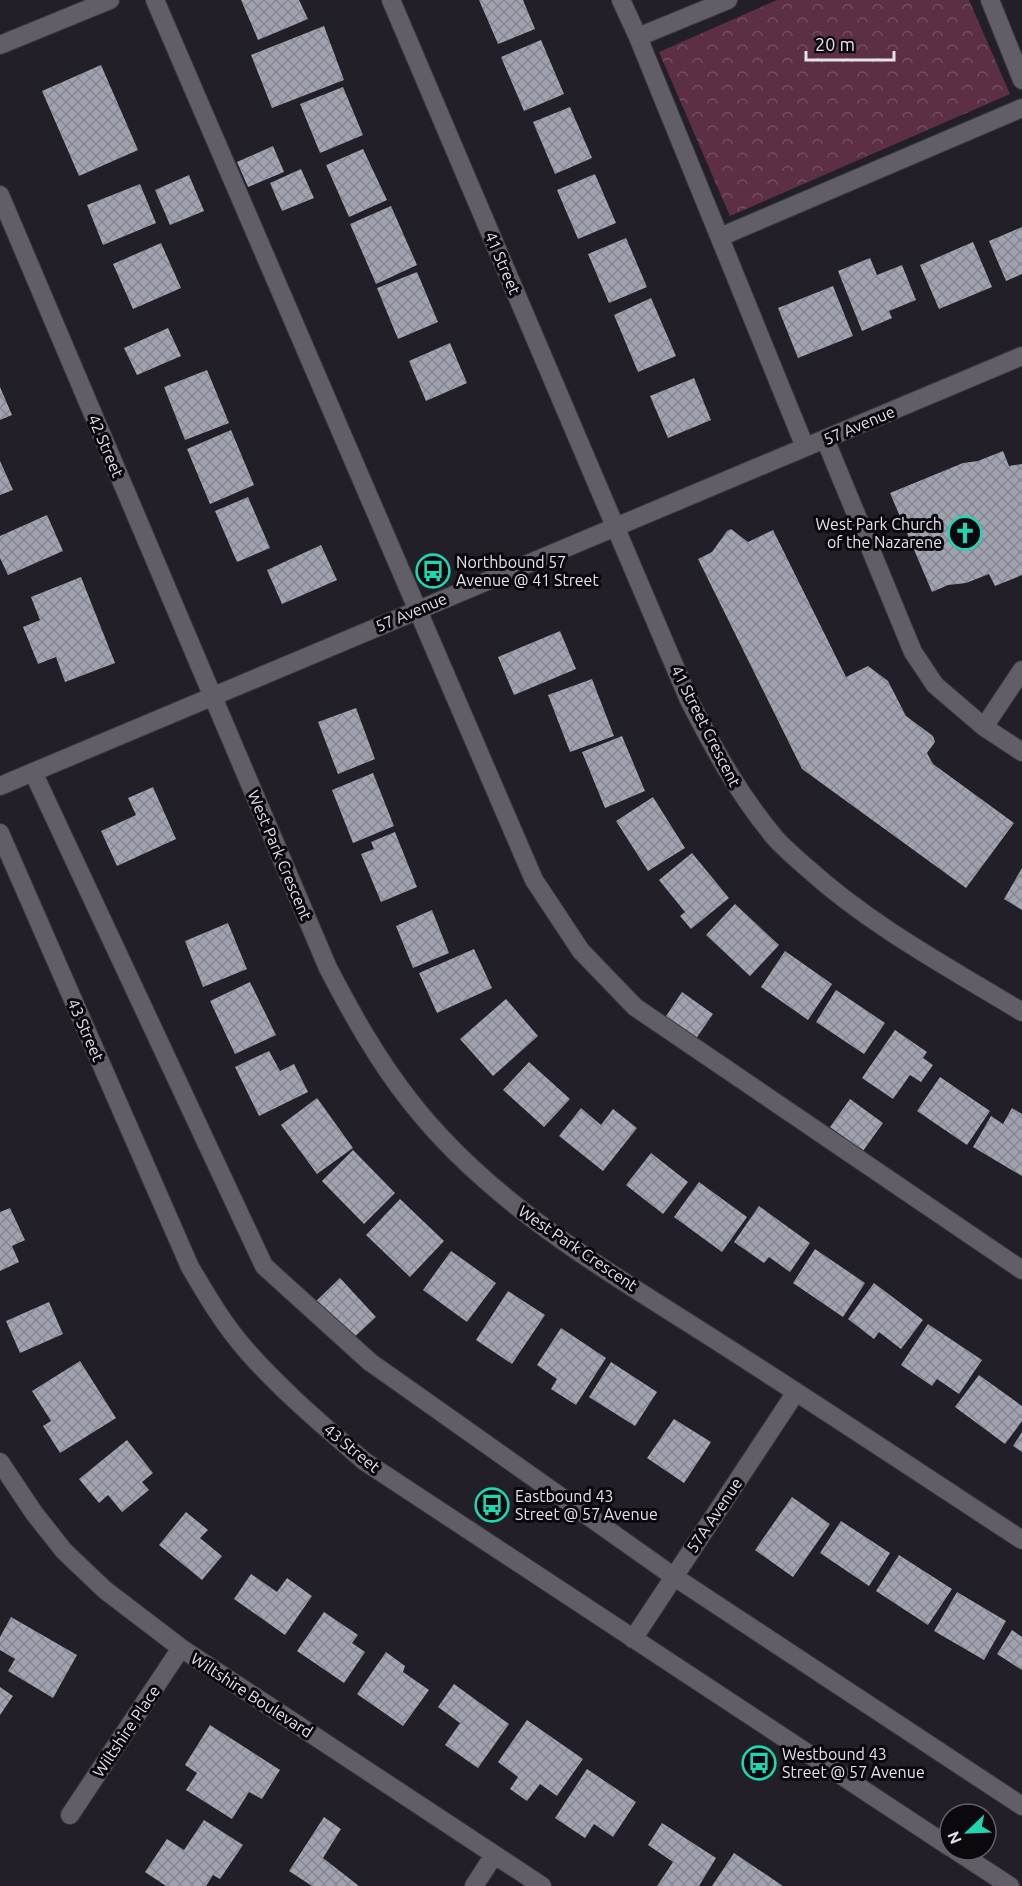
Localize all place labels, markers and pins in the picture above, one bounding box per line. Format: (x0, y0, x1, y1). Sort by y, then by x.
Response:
place label: West Park Church of the Nazarene (816, 515, 942, 551)
church icon: West Park Church of the Nazarene (947, 515, 983, 551)
bus stop icon: Northbound 57 Avenue @ 41 Street (415, 553, 451, 589)
place label: Northbound 57 Avenue @ 41 Street (456, 553, 599, 589)
bus stop icon: Eastbound 43 Street @ 57 Avenue (474, 1487, 510, 1523)
place label: Eastbound 43 Street @ 57 Avenue (515, 1487, 658, 1523)
bus stop icon: Westbound 43 Street @ 57 Avenue (741, 1745, 777, 1781)
place label: Westbound 43 Street @ 57 Avenue (782, 1745, 925, 1781)

